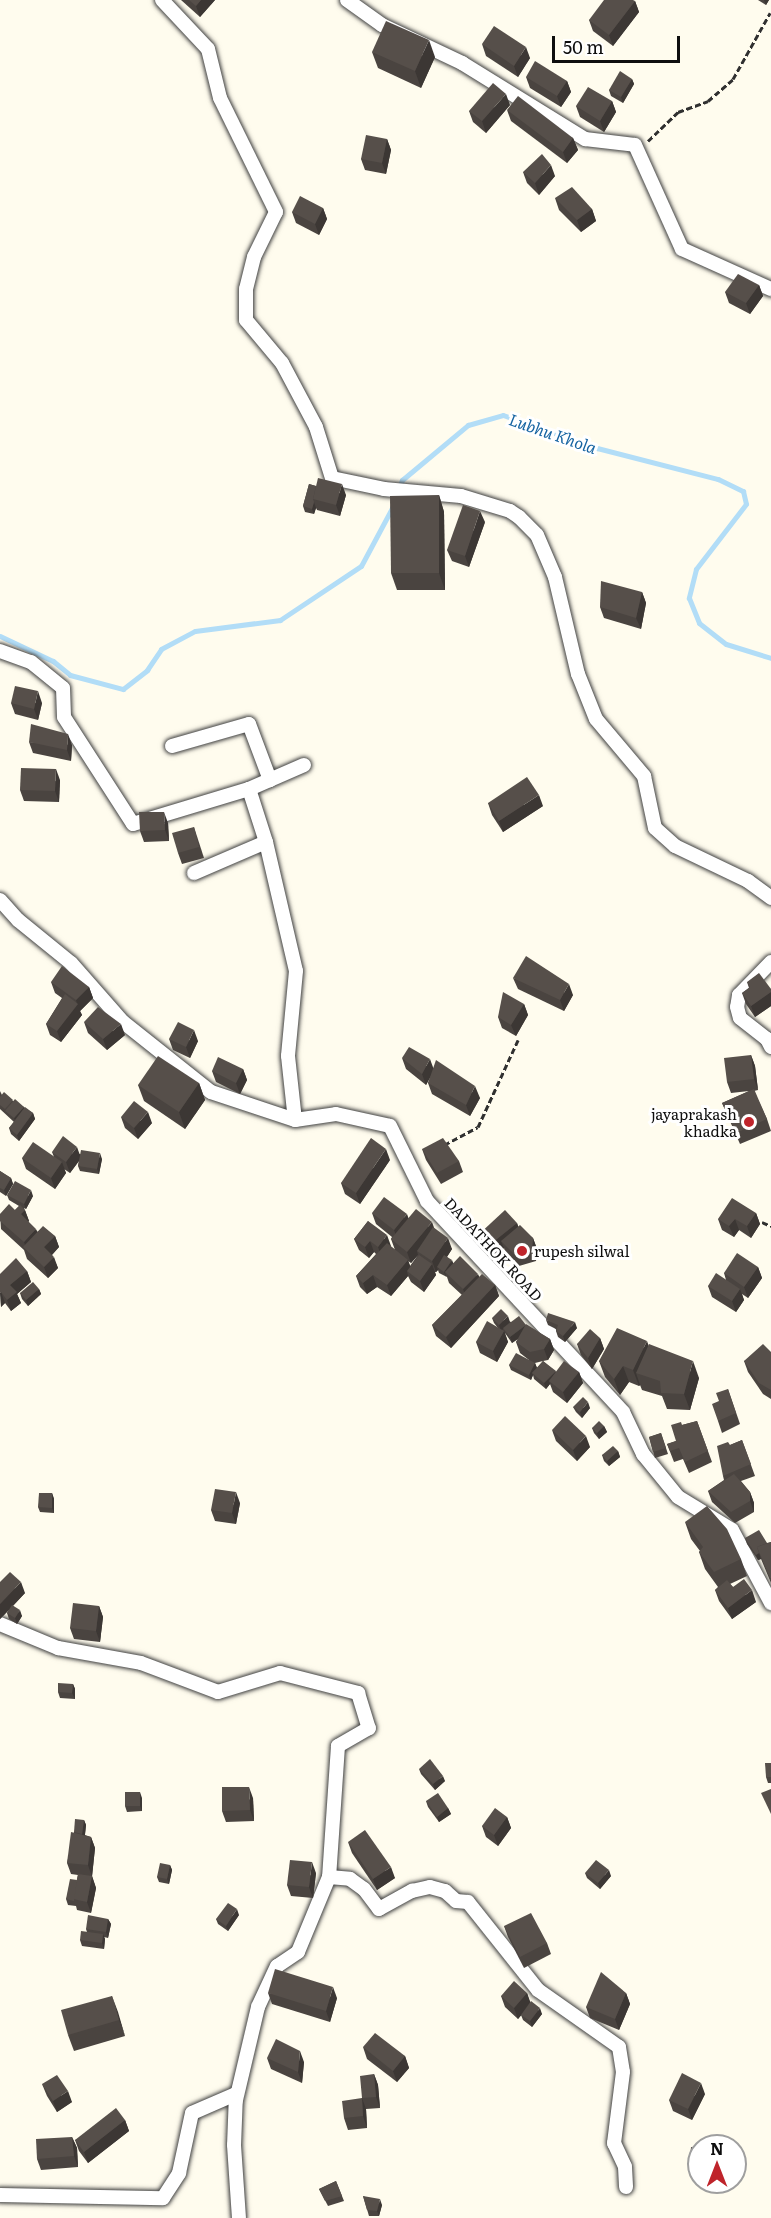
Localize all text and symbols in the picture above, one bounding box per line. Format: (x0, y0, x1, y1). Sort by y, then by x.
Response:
scale bar (555, 24, 682, 62)
text: 50 m (563, 33, 604, 60)
water label: Lubhu Khola (507, 409, 599, 457)
place label: jayaprakash khadka (651, 1104, 737, 1139)
marker: jayaprakash khadka (742, 1115, 756, 1129)
street label: DADATHOK ROAD (441, 1194, 547, 1304)
place label: rupesh silwal (534, 1242, 630, 1260)
marker: rupesh silwal (515, 1244, 529, 1258)
north arrow (687, 2134, 747, 2194)
text: N (710, 2136, 724, 2160)

